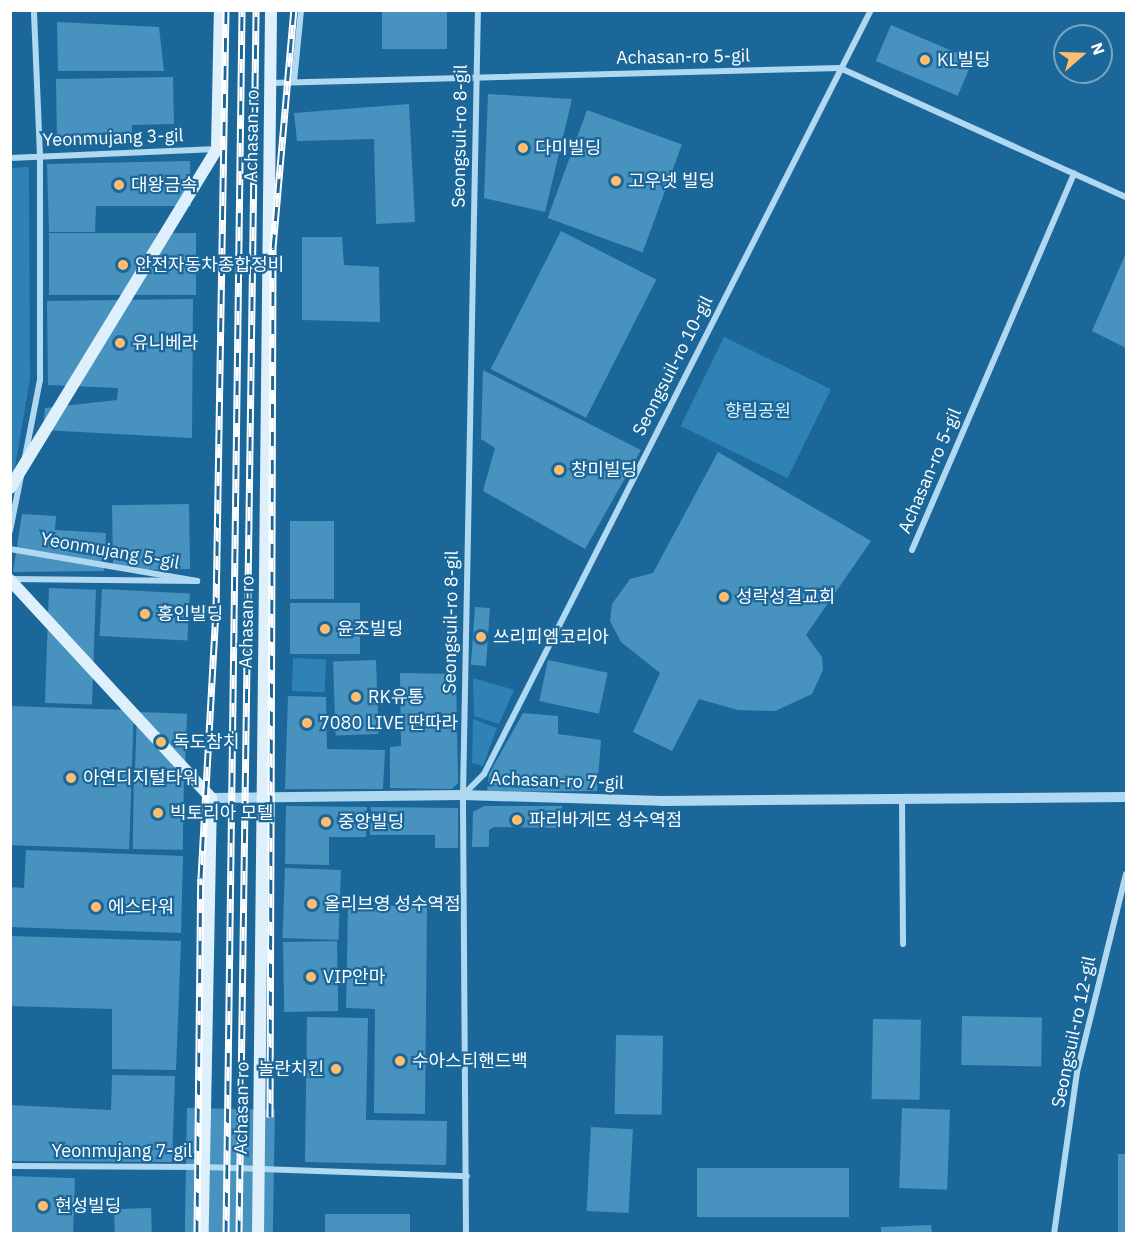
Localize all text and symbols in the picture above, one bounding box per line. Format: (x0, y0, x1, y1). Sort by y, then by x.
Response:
north arrow (1053, 24, 1113, 84)
text: N (1087, 40, 1109, 57)
street label: Achasan-ro 5-gil (616, 45, 750, 69)
place label: KL빌딩 (937, 49, 991, 71)
marker: KL빌딩 (918, 53, 932, 67)
street label: Seongsuil-ro 8-gil (448, 64, 472, 208)
street label: Achasan-ro (240, 89, 264, 183)
street label: Yeonmujang 3-gil (42, 125, 184, 151)
place label: 다미빌딩 (535, 137, 601, 159)
marker: 다미빌딩 (516, 141, 530, 155)
place label: 고우넷 빌딩 (628, 170, 715, 192)
place label: 대왕금속 (131, 174, 197, 196)
marker: 고우넷 빌딩 (609, 174, 623, 188)
marker: 대왕금속 (112, 178, 126, 192)
place label: 안전자동차종합정비 (135, 254, 284, 276)
marker: 안전자동차종합정비 (116, 258, 130, 272)
street label: Seongsuil-ro 10-gil (628, 292, 718, 440)
place label: 유니베라 (132, 332, 198, 354)
marker: 유니베라 (113, 336, 127, 350)
park label: 향림공원 (725, 400, 791, 422)
street label: Achasan-ro 5-gil (894, 405, 966, 537)
place label: 창미빌딩 (571, 459, 637, 481)
marker: 창미빌딩 (552, 463, 566, 477)
street label: Yeonmujang 5-gil (39, 528, 181, 574)
street label: Seongsuil-ro 8-gil (439, 550, 463, 694)
street label: Achasan-ro (235, 575, 259, 669)
place label: 성락성결교회 (736, 586, 835, 608)
marker: 성락성결교회 (717, 590, 731, 604)
place label: 홍인빌딩 (157, 603, 223, 625)
marker: 홍인빌딩 (138, 607, 152, 621)
place label: 윤조빌딩 (337, 618, 403, 640)
marker: 윤조빌딩 (318, 622, 332, 636)
place label: 쓰리피엠코리아 (493, 626, 609, 648)
marker: 쓰리피엠코리아 (474, 630, 488, 644)
place label: RK유통 (368, 686, 424, 708)
marker: RK유통 (349, 690, 363, 704)
place label: 7080 LIVE 딴따라 (319, 712, 458, 734)
marker: 7080 LIVE 딴따라 (300, 716, 314, 730)
place label: 독도참치 (173, 731, 239, 753)
marker: 독도참치 (154, 735, 168, 749)
place label: 아연디지털타워 (83, 767, 199, 789)
street label: Achasan-ro 7-gil (490, 768, 624, 794)
marker: 아연디지털타워 (64, 771, 78, 785)
place label: 빅토리아 모텔 (170, 802, 274, 824)
marker: 빅토리아 모텔 (151, 806, 165, 820)
place label: 파리바게뜨 성수역점 (529, 809, 682, 831)
place label: 중앙빌딩 (338, 811, 404, 833)
marker: 파리바게뜨 성수역점 (510, 813, 524, 827)
marker: 중앙빌딩 (319, 815, 333, 829)
place label: 올리브영 성수역점 (324, 893, 461, 915)
place label: 에스타워 (108, 896, 174, 918)
marker: 올리브영 성수역점 (305, 897, 319, 911)
marker: 에스타워 (89, 900, 103, 914)
street label: Seongsuil-ro 12-gil (1047, 954, 1101, 1110)
place label: VIP안마 (323, 966, 385, 988)
marker: VIP안마 (304, 970, 318, 984)
place label: 수아스티핸드백 (412, 1050, 528, 1072)
marker: 수아스티핸드백 (393, 1054, 407, 1068)
place label: 놀란치킨 (258, 1058, 324, 1080)
street label: Achasan-ro (230, 1061, 254, 1155)
marker: 놀란치킨 (329, 1062, 343, 1076)
street label: Yeonmujang 7-gil (52, 1140, 192, 1162)
place label: 현성빌딩 (55, 1195, 121, 1217)
marker: 현성빌딩 (36, 1199, 50, 1213)

